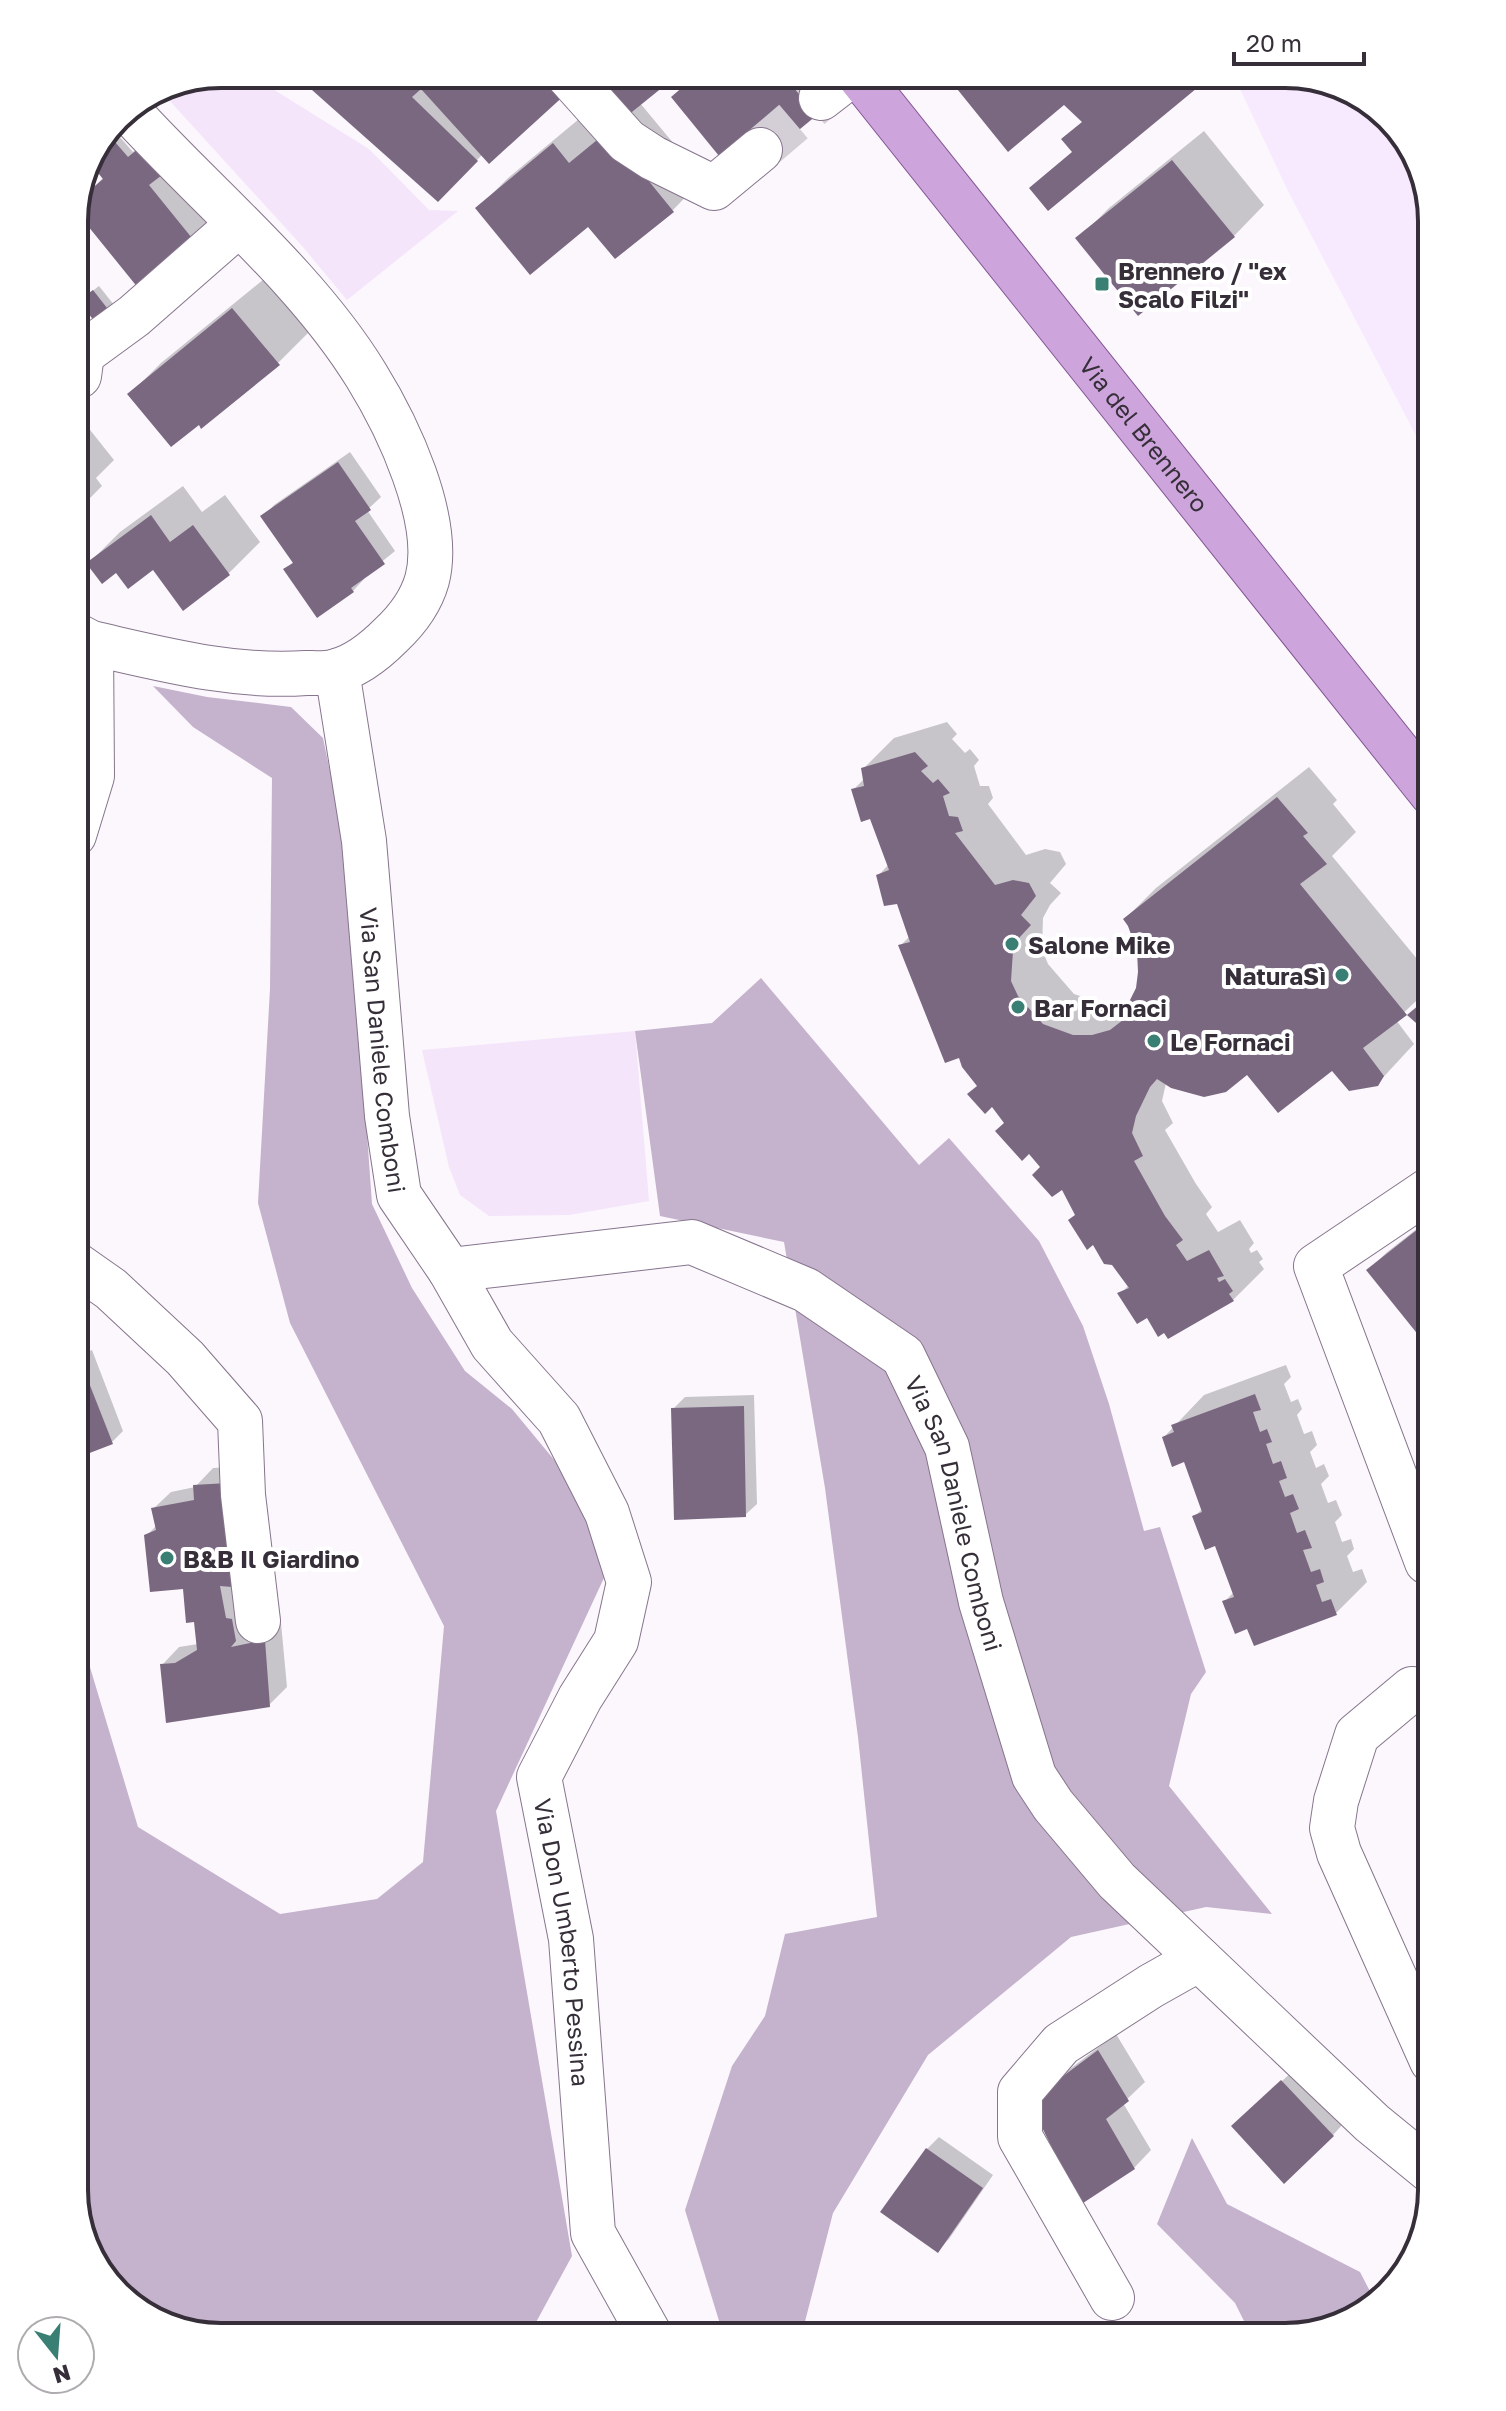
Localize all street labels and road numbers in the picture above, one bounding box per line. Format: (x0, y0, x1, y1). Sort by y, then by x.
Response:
street label: Via del Brennero (1074, 350, 1215, 517)
street label: Via San Daniele Comboni (355, 906, 413, 1195)
street label: Via San Daniele Comboni (900, 1371, 1010, 1654)
street label: Via Don Umberto Pessina (529, 1796, 596, 2088)

